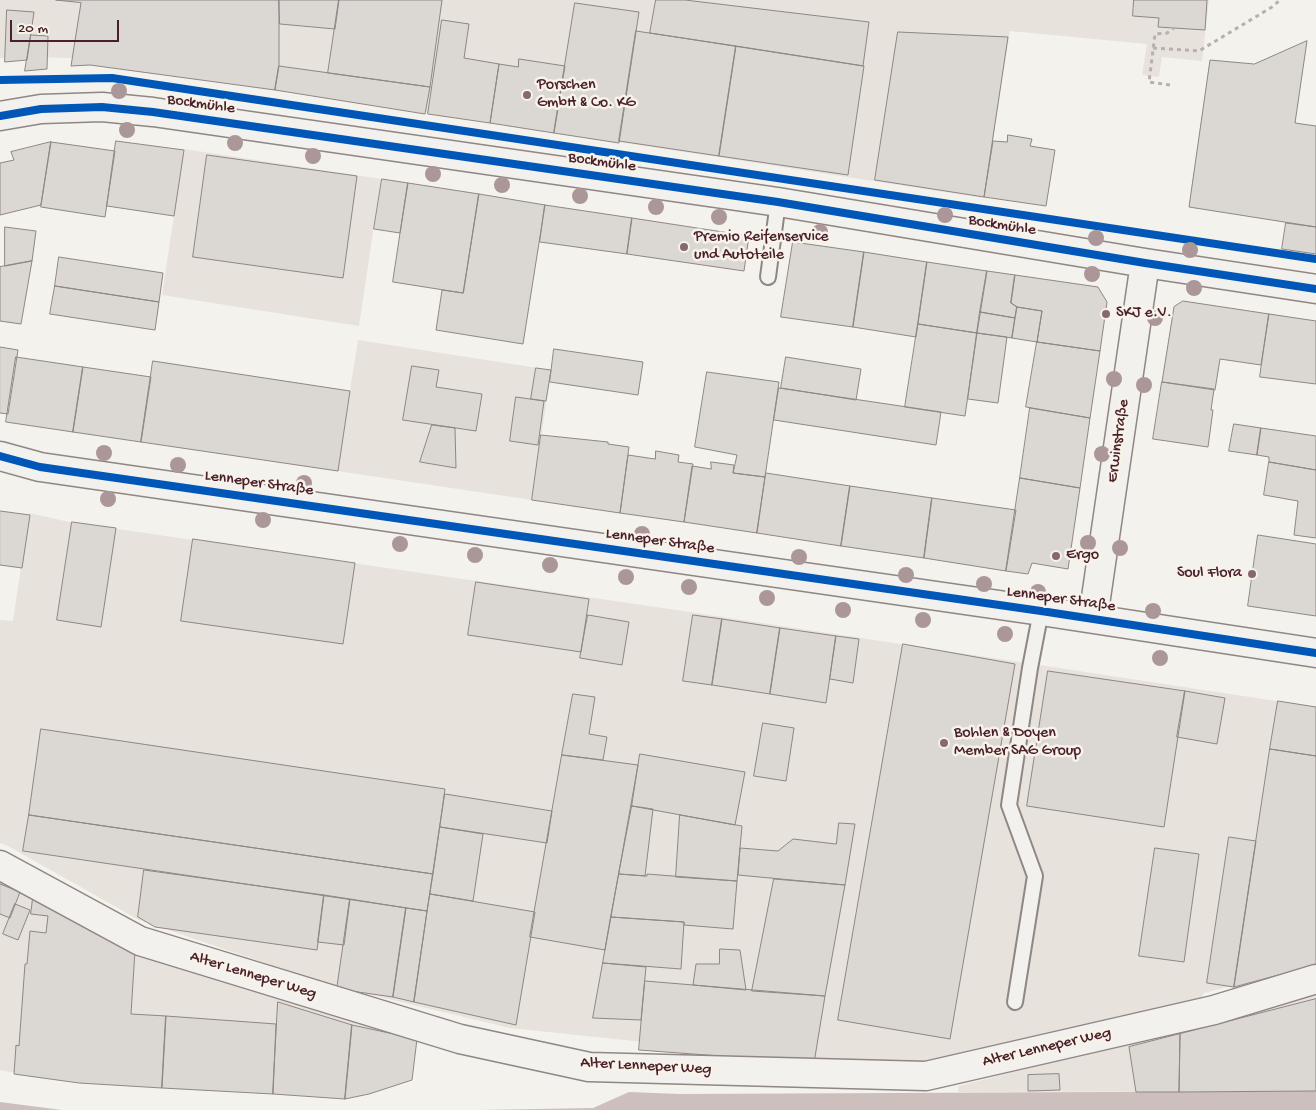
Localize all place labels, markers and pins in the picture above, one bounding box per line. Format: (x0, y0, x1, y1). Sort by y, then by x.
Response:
place label: Porschen GmbH & Co. KG (537, 76, 636, 114)
marker: Porschen GmbH & Co. KG (521, 89, 533, 101)
place label: Premio Reifenservice und Autoteile (694, 228, 829, 266)
marker: Premio Reifenservice und Autoteile (678, 241, 690, 253)
place label: SKJ e.V. (1116, 304, 1172, 324)
marker: SKJ e.V. (1100, 308, 1112, 320)
place label: Ergo (1066, 546, 1099, 566)
marker: Ergo (1050, 550, 1062, 562)
place label: Soul Flora (1177, 564, 1242, 584)
marker: Soul Flora (1246, 568, 1258, 580)
place label: Bohlen & Doyen Member SAG Group (954, 724, 1081, 762)
marker: Bohlen & Doyen Member SAG Group (938, 737, 950, 749)

